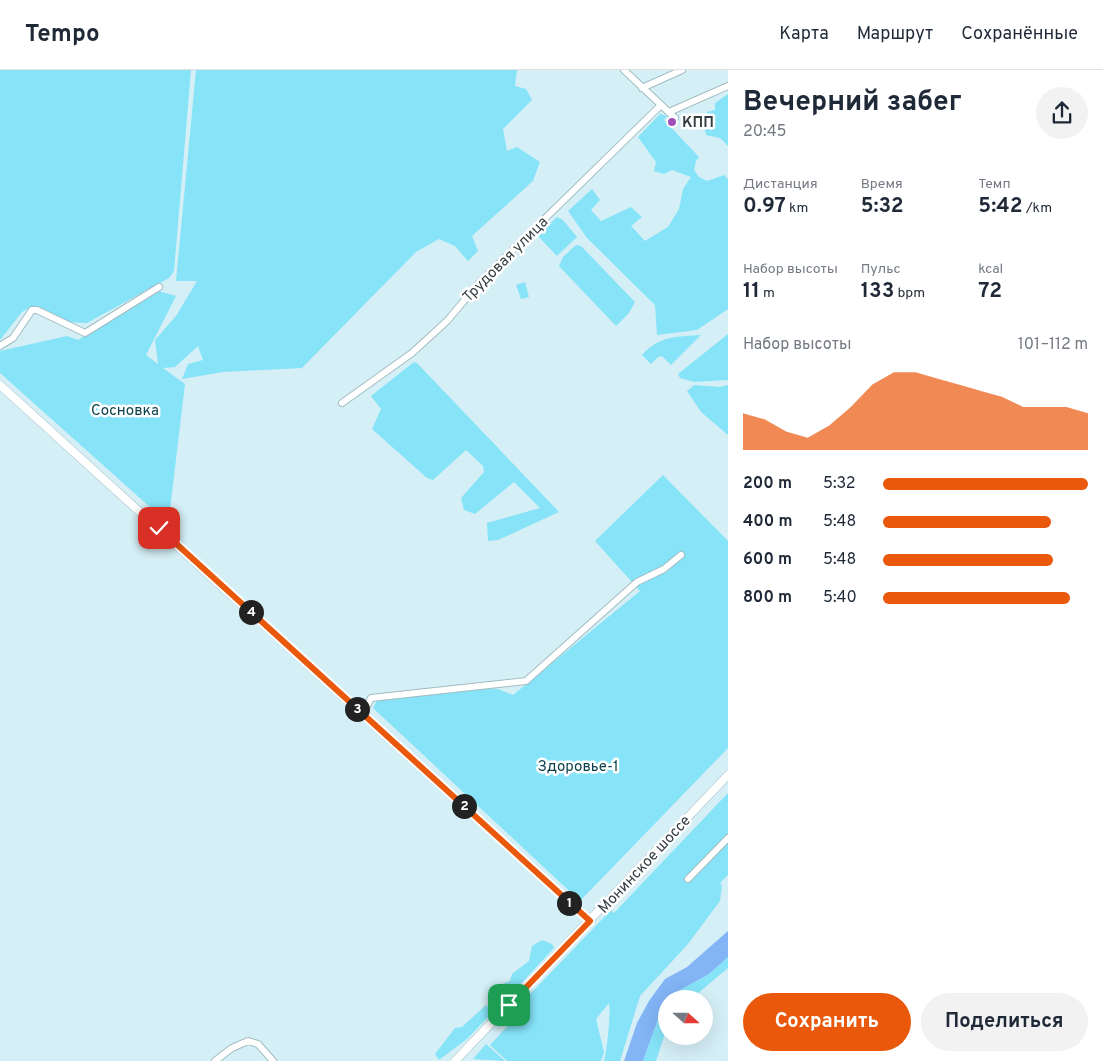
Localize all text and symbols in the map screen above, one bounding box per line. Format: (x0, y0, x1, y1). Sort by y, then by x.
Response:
text: Tempo (25, 20, 100, 50)
text: Карта (779, 23, 829, 46)
text: Маршрут (857, 23, 933, 46)
text: Сохранённые (961, 23, 1078, 46)
text: Вечерний забег (743, 85, 962, 121)
button: share (1036, 87, 1088, 139)
place label: КПП (682, 114, 714, 133)
marker: КПП (666, 116, 678, 128)
text: 20:45 (743, 122, 787, 142)
text: Дистанция (743, 176, 818, 193)
text: Время (861, 176, 903, 193)
text: Темп (978, 176, 1011, 193)
text: 0.97 (743, 193, 786, 220)
text: 5:32 (861, 193, 904, 220)
text: 5:42 (978, 193, 1023, 220)
text: km (786, 200, 808, 217)
text: /km (1023, 200, 1052, 217)
street label: Трудовая улица (459, 213, 553, 307)
text: Набор высоты (743, 261, 838, 278)
text: Пульс (861, 261, 901, 278)
text: kcal (978, 261, 1003, 278)
text: 11 (743, 278, 760, 305)
text: 133 (861, 278, 894, 305)
text: 72 (978, 278, 1002, 305)
text: m (760, 285, 775, 302)
text: bpm (894, 285, 925, 302)
text: Набор высоты (743, 335, 851, 355)
text: 101–112 m (1018, 335, 1088, 355)
park label: Сосновка (91, 402, 159, 421)
text: 200 m (743, 474, 792, 494)
text: 5:32 (823, 474, 856, 494)
pin (138, 507, 180, 549)
text: 400 m (743, 512, 792, 532)
text: 5:48 (823, 512, 856, 532)
icon: check (145, 514, 173, 542)
text: 600 m (743, 550, 792, 570)
text: 5:48 (823, 550, 856, 570)
text: 800 m (743, 588, 792, 608)
text: 5:40 (823, 588, 857, 608)
pin: 4 (238, 600, 264, 624)
text: 4 (247, 604, 256, 621)
pin: 3 (344, 696, 370, 722)
text: 3 (353, 701, 362, 718)
park label: Здоровье-1 (538, 758, 619, 777)
pin: 2 (452, 794, 476, 818)
text: 2 (460, 798, 469, 815)
street label: Монинское шоссе (595, 812, 695, 918)
pin: 1 (556, 890, 582, 916)
text: 1 (567, 895, 572, 912)
pin (488, 984, 530, 1026)
north arrow (658, 990, 712, 1045)
map controls (658, 990, 713, 1045)
icon: arrive (495, 991, 523, 1019)
button: Сохранить (743, 993, 911, 1051)
button: Поделиться (921, 993, 1088, 1051)

